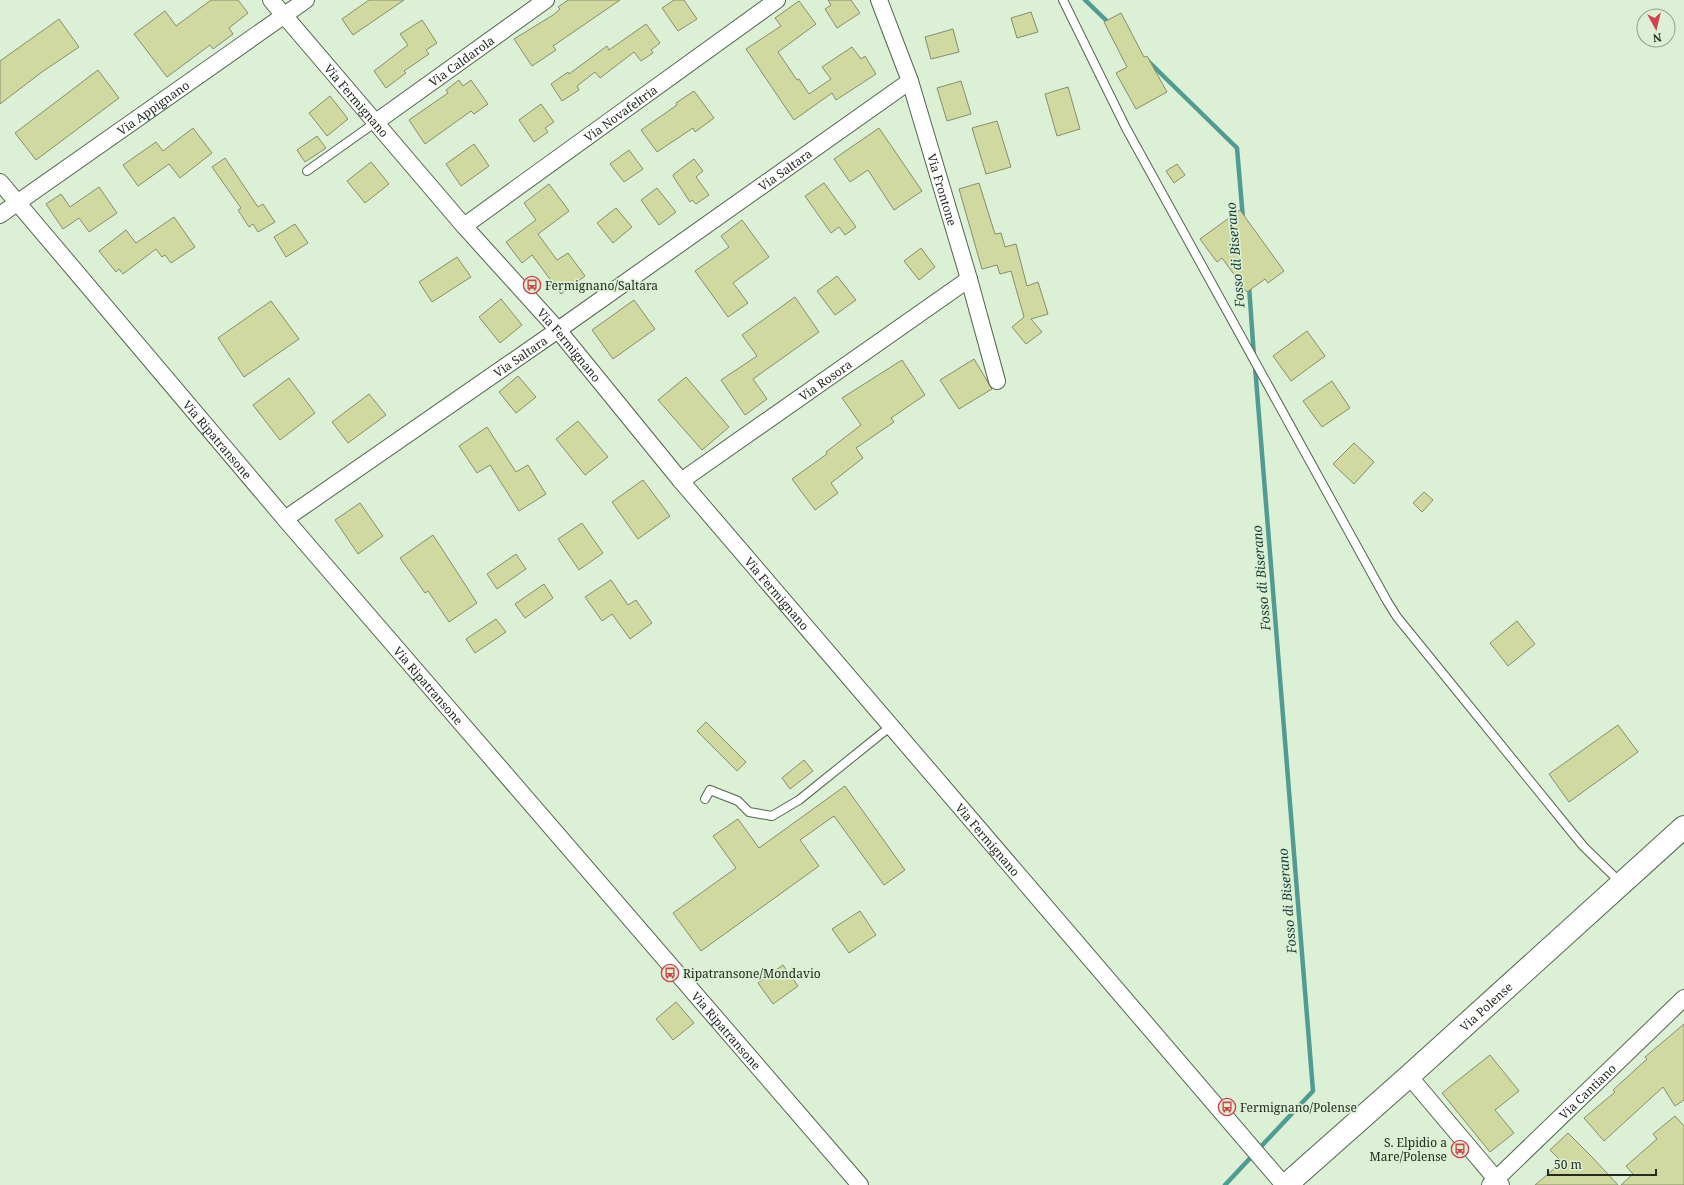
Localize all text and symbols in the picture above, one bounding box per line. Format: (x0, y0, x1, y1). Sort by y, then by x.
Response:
north arrow (1636, 8, 1676, 48)
text: N (1652, 30, 1663, 46)
street label: Via Caldarola (425, 31, 498, 90)
street label: Via Fermignano (321, 60, 393, 141)
street label: Via Appignano (114, 76, 193, 139)
street label: Via Novafeltria (580, 81, 661, 145)
street label: Via Saltara (755, 144, 815, 194)
street label: Via Frontone (924, 151, 961, 228)
water label: Fosso di Biserano (1221, 201, 1249, 310)
bus stop icon: Fermignano/Saltara (522, 275, 542, 295)
place label: Fermignano/Saltara (545, 277, 658, 294)
street label: Via Fermignano (534, 304, 605, 385)
street label: Via Saltara (490, 331, 551, 381)
street label: Via Rosora (795, 355, 855, 404)
street label: Via Ripatransone (179, 396, 256, 482)
water label: Fosso di Biserano (1247, 524, 1275, 633)
street label: Via Fermignano (741, 553, 813, 634)
street label: Via Ripatransone (390, 642, 467, 728)
street label: Via Fermignano (952, 799, 1024, 880)
water label: Fosso di Biserano (1273, 847, 1301, 956)
bus stop icon: Ripatransone/Mondavio (660, 963, 680, 983)
place label: Ripatransone/Mondavio (683, 965, 821, 982)
street label: Via Polense (1456, 978, 1516, 1035)
street label: Via Ripatransone (688, 988, 765, 1073)
street label: Via Cantiano (1555, 1060, 1620, 1123)
bus stop icon: Fermignano/Polense (1217, 1097, 1237, 1117)
place label: Fermignano/Polense (1240, 1099, 1357, 1116)
place label: S. Elpidio a Mare/Polense (1370, 1134, 1447, 1165)
bus stop icon: S. Elpidio a Mare/Polense (1450, 1139, 1470, 1159)
scale bar (1548, 1151, 1656, 1177)
text: 50 m (1554, 1156, 1582, 1173)

